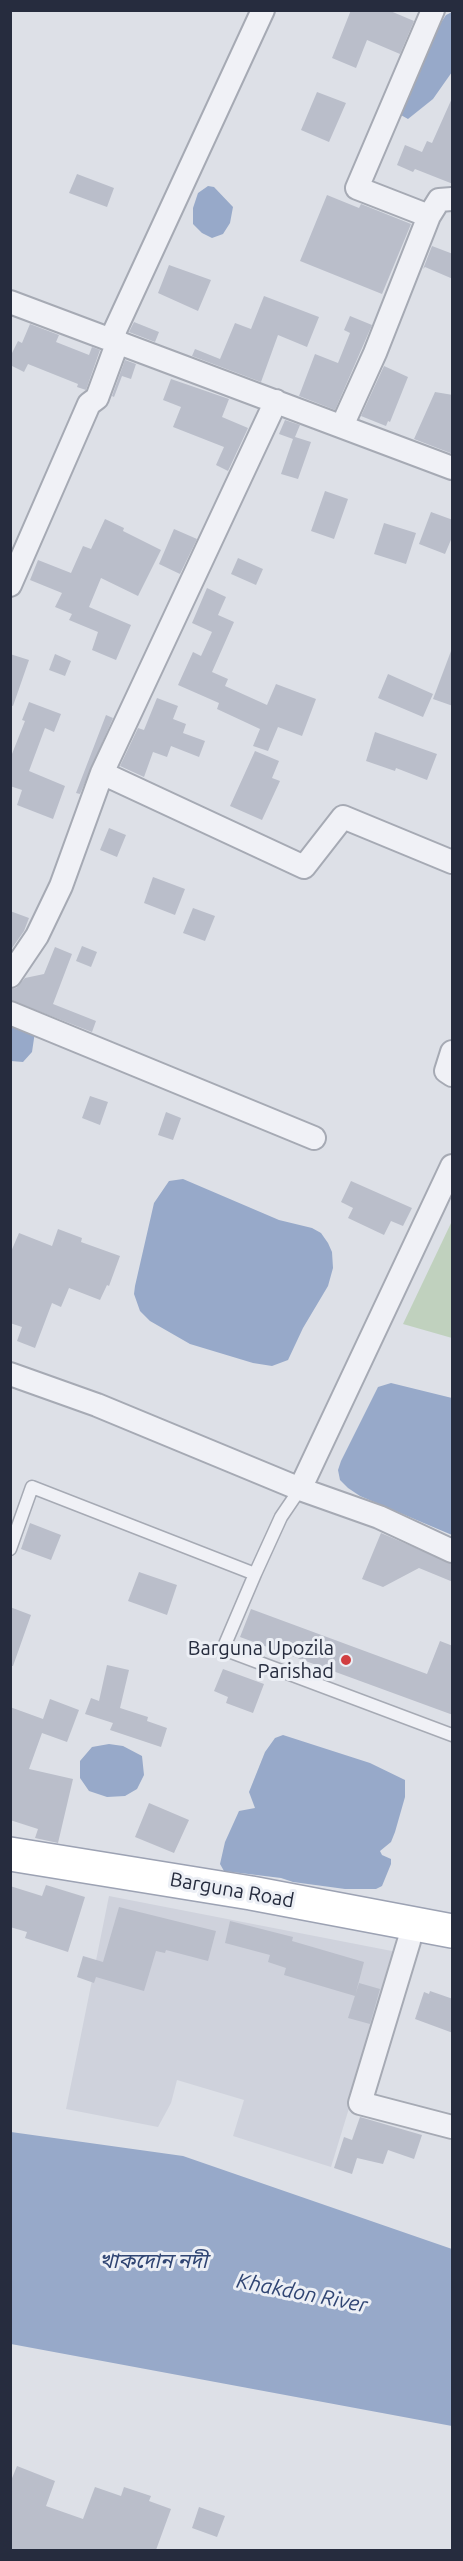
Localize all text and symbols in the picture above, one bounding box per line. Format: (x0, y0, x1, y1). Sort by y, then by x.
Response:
place label: Barguna Upozila Parishad (188, 1636, 334, 1683)
marker: Barguna Upozila Parishad (339, 1653, 353, 1667)
street label: Barguna Road (168, 1867, 296, 1913)
water label: খাকদোন নদী (99, 2248, 207, 2274)
water label: Khakdon River (235, 2268, 369, 2318)

